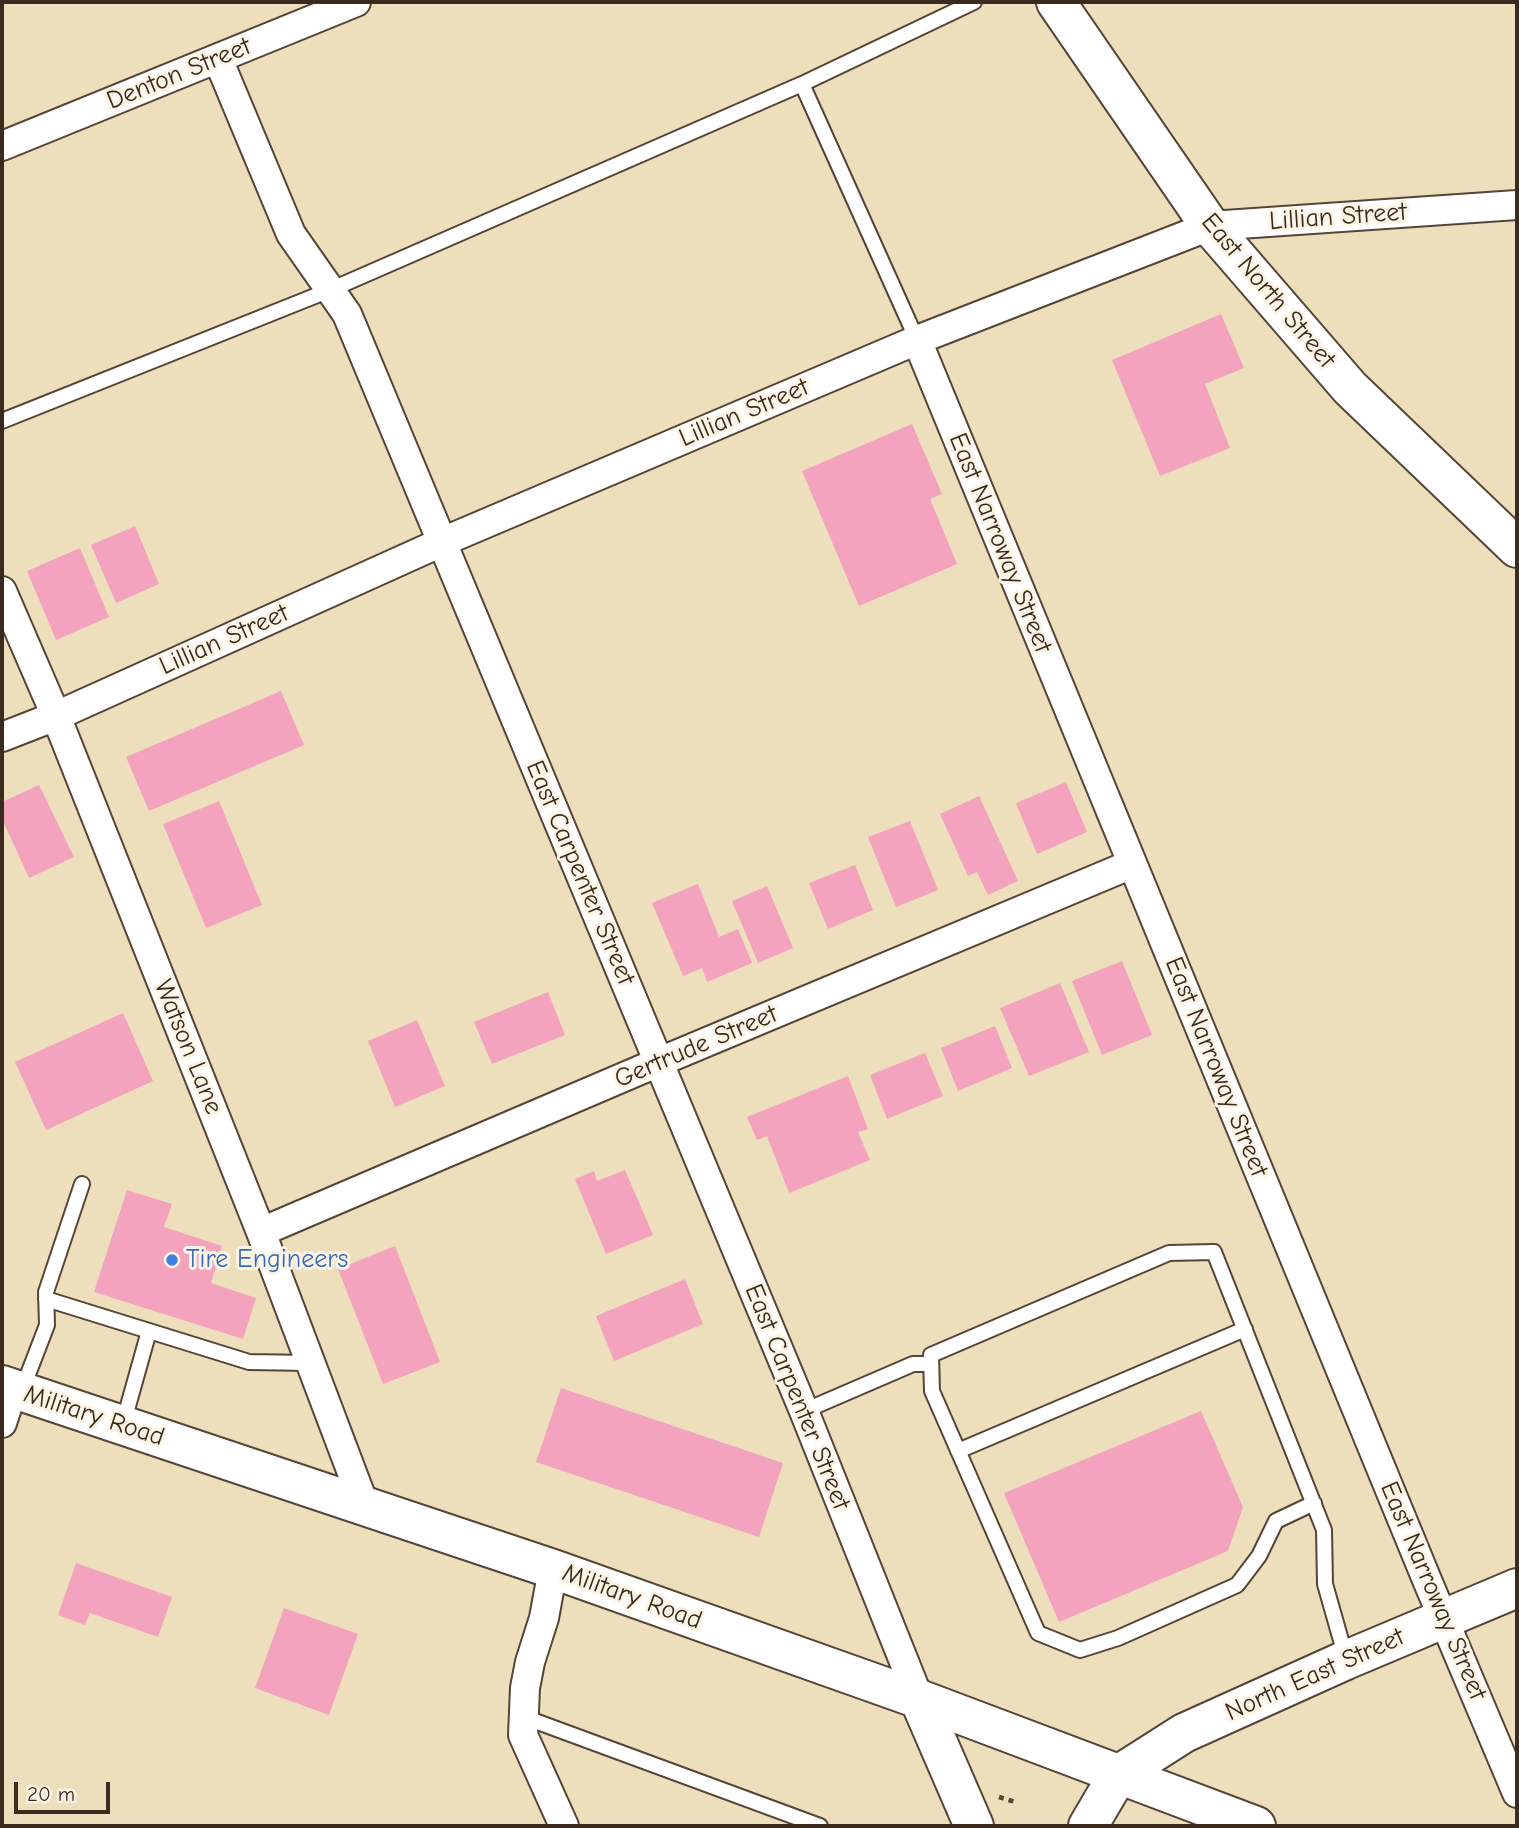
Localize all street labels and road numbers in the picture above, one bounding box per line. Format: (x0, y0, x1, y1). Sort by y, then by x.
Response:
street label: Denton Street (103, 31, 255, 117)
street label: Lillian Street (1268, 197, 1408, 237)
street label: East North Street (1194, 207, 1342, 375)
street label: Lillian Street (674, 372, 814, 454)
street label: East Narroway Street (942, 429, 1058, 657)
street label: Lillian Street (155, 598, 293, 682)
street label: East Carpenter Street (519, 756, 641, 990)
street label: East Narroway Street (1158, 953, 1274, 1181)
street label: Watson Lane (147, 975, 229, 1119)
street label: Gertrude Street (610, 999, 782, 1095)
street label: East Carpenter Street (737, 1280, 857, 1514)
street label: Military Road (20, 1379, 168, 1453)
street label: East Narroway Street (1373, 1477, 1493, 1705)
street label: Military Road (558, 1557, 706, 1637)
street label: North East Street (1221, 1622, 1409, 1728)

